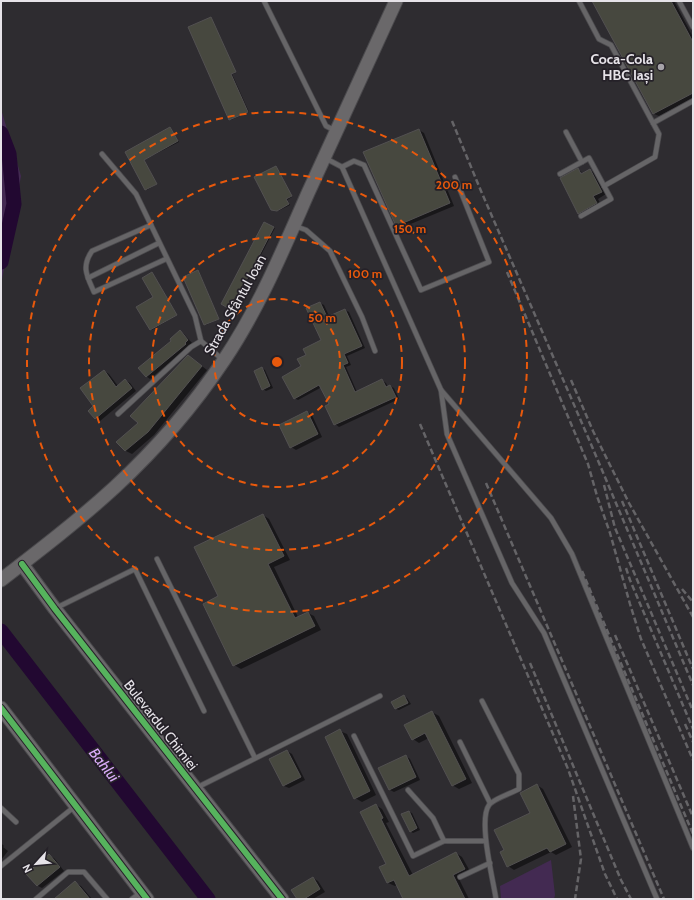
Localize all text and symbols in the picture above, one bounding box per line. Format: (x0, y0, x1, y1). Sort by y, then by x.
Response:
place label: Coca-Cola HBC Iași (590, 50, 653, 84)
marker: Coca-Cola HBC Iași (656, 62, 666, 72)
text: 200 m (436, 177, 472, 192)
text: 150 m (394, 221, 426, 236)
street label: Strada Sfântul Ioan (200, 251, 270, 359)
text: 100 m (348, 266, 382, 281)
text: 50 m (308, 310, 336, 325)
centre of rings (270, 355, 284, 369)
street label: Bulevardul Chimiei (120, 676, 202, 774)
water label: Bahlui (85, 744, 123, 786)
north arrow (16, 844, 56, 884)
text: N (19, 862, 35, 875)

